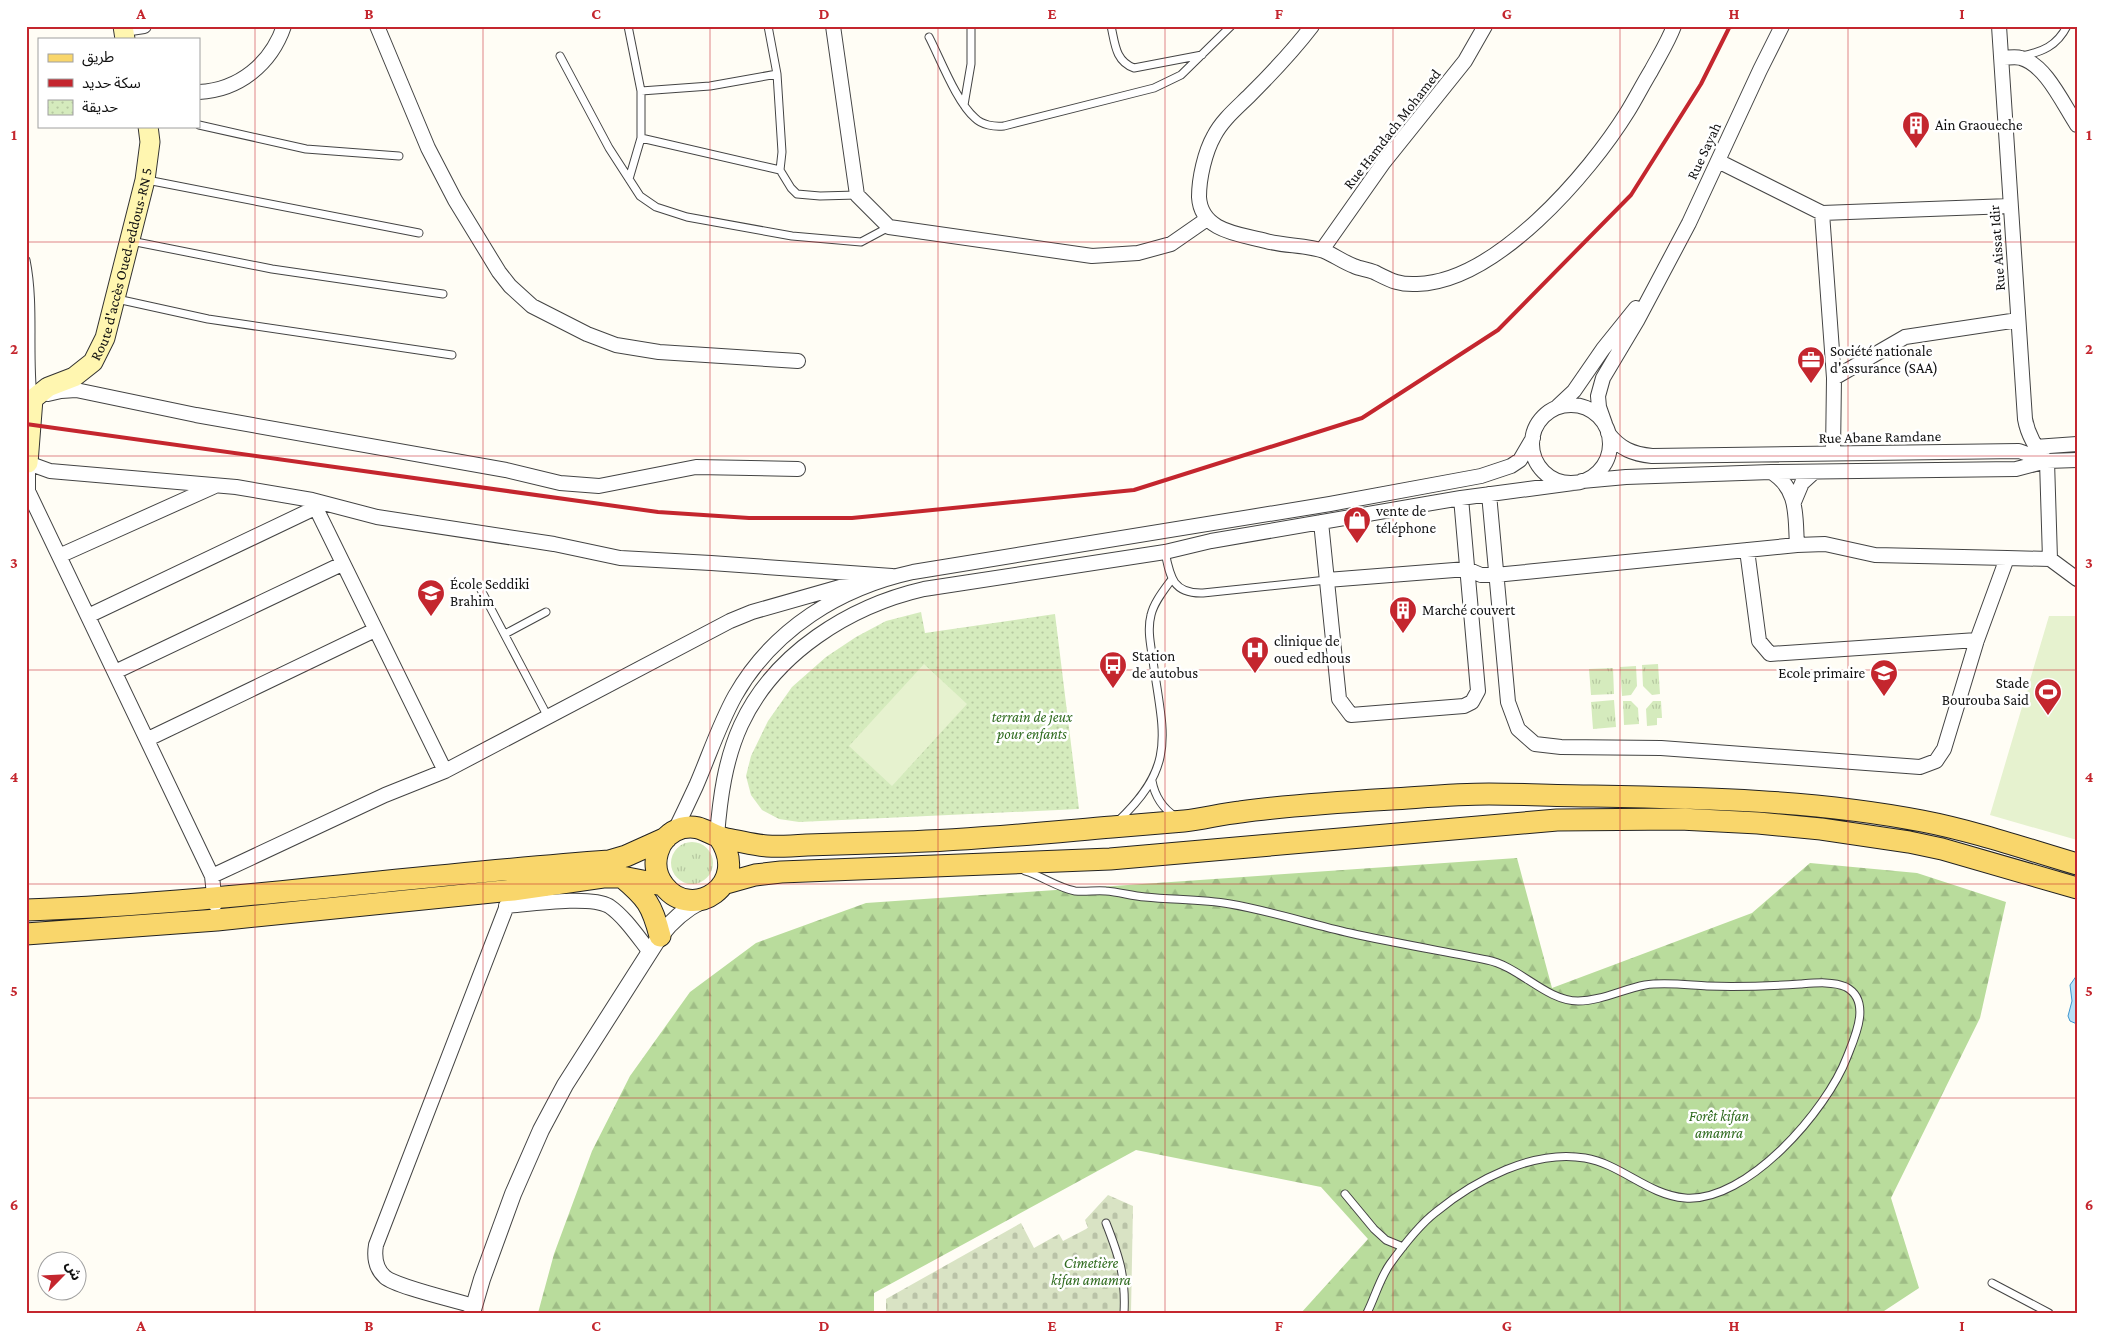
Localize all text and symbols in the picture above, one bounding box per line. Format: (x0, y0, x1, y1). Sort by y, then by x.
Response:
text: A (135, 5, 146, 22)
text: B (364, 5, 374, 22)
text: C (591, 5, 601, 22)
text: D (818, 5, 830, 22)
text: E (1047, 5, 1057, 22)
text: F (1275, 5, 1284, 22)
text: G (1502, 5, 1512, 22)
text: H (1729, 5, 1740, 22)
text: I (1959, 5, 1965, 22)
legend (38, 38, 200, 128)
text: طريق (82, 49, 114, 67)
street label: Rue Hamdach Mohamed (1340, 66, 1444, 192)
text: سكة حديد (82, 75, 141, 91)
text: حديقة (82, 99, 118, 115)
building icon: Ain Graoueche (1901, 110, 1931, 149)
place label: Ain Graoueche (1935, 117, 2023, 133)
street label: Rue Sayah (1684, 120, 1725, 183)
text: 1 (11, 126, 17, 143)
text: 1 (2086, 126, 2092, 143)
street label: Route d'accès Oued-eddous-RN 5 (87, 167, 155, 363)
street label: Rue Aissat Idir (1986, 204, 2008, 292)
text: 2 (10, 340, 18, 357)
text: 2 (2085, 340, 2093, 357)
place label: Société nationale d'assurance (SAA) (1830, 343, 1938, 377)
office icon: Société nationale d'assurance (SAA) (1796, 345, 1826, 384)
street label: Rue Abane Ramdane (1818, 428, 1942, 446)
place label: vente de téléphone (1375, 503, 1436, 537)
shop icon: vente de téléphone (1342, 505, 1372, 544)
text: 3 (10, 554, 18, 571)
text: 3 (2085, 554, 2093, 571)
place label: École Seddiki Brahim (450, 576, 530, 609)
school or university icon: École Seddiki Brahim (416, 578, 446, 617)
building icon: Marché couvert (1388, 595, 1418, 634)
place label: Marché couvert (1422, 602, 1516, 618)
place label: clinique de oued edhous (1274, 633, 1351, 666)
hospital icon: clinique de oued edhous (1240, 635, 1270, 674)
place label: Station de autobus (1132, 648, 1198, 681)
bus stop icon: Station de autobus (1098, 650, 1128, 689)
school or university icon: Ecole primaire (1869, 658, 1899, 697)
place label: Ecole primaire (1778, 665, 1865, 682)
place label: Stade Bourouba Said (1942, 675, 2029, 708)
sports icon: Stade Bourouba Said (2033, 677, 2063, 716)
park label: terrain de jeux pour enfants (992, 709, 1073, 743)
text: 4 (10, 768, 19, 785)
text: 4 (2085, 768, 2094, 785)
text: 5 (10, 982, 18, 999)
text: 5 (2085, 982, 2093, 999)
park label: Forêt kifan amamra (1689, 1108, 1750, 1141)
text: 6 (10, 1196, 18, 1213)
text: 6 (2085, 1196, 2093, 1213)
north arrow (38, 1252, 88, 1302)
park label: Cimetière kifan amamra (1051, 1255, 1131, 1289)
text: ش (63, 1259, 85, 1283)
text: A (135, 1317, 146, 1334)
text: B (364, 1317, 374, 1334)
text: C (591, 1317, 601, 1334)
text: D (818, 1317, 830, 1334)
text: E (1047, 1317, 1057, 1334)
text: F (1275, 1317, 1284, 1334)
text: G (1502, 1317, 1512, 1334)
text: H (1729, 1317, 1740, 1334)
text: I (1959, 1317, 1965, 1334)

